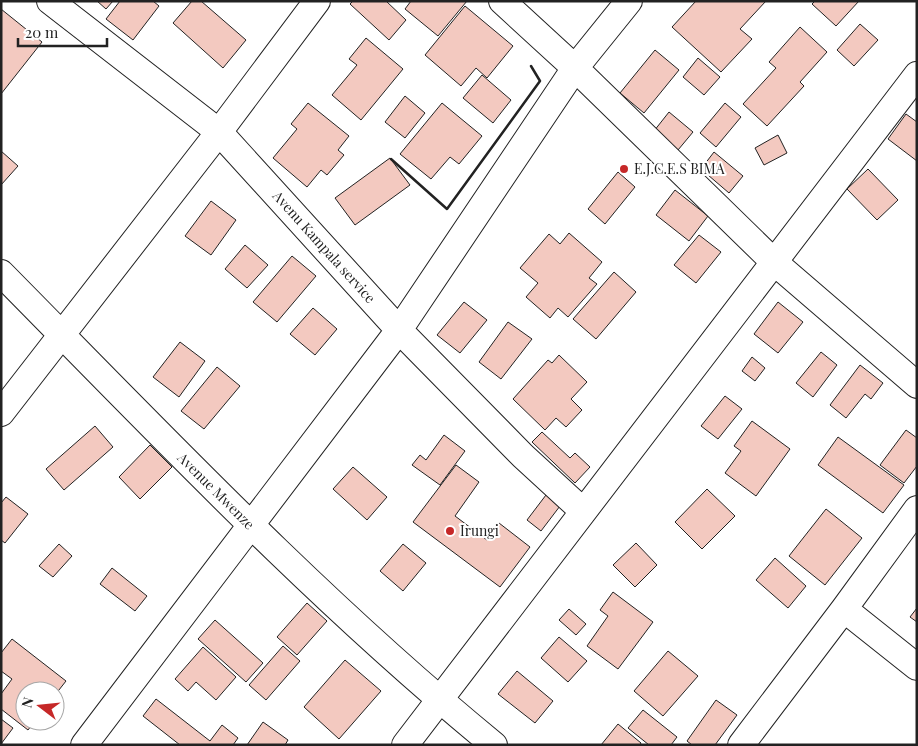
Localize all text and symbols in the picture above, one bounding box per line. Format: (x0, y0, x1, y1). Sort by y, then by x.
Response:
scale bar (18, 15, 106, 47)
text: 20 m (25, 22, 59, 42)
place label: E.J.C.E.S BIMA (634, 159, 725, 178)
marker: E.J.C.E.S BIMA (618, 163, 630, 175)
street label: Avenu Kampala service (268, 186, 380, 307)
street label: Avenue Mwenze (173, 447, 259, 533)
place label: Irungi (460, 521, 499, 540)
marker: Irungi (444, 525, 456, 537)
north arrow (15, 681, 65, 731)
text: N (16, 695, 38, 710)

